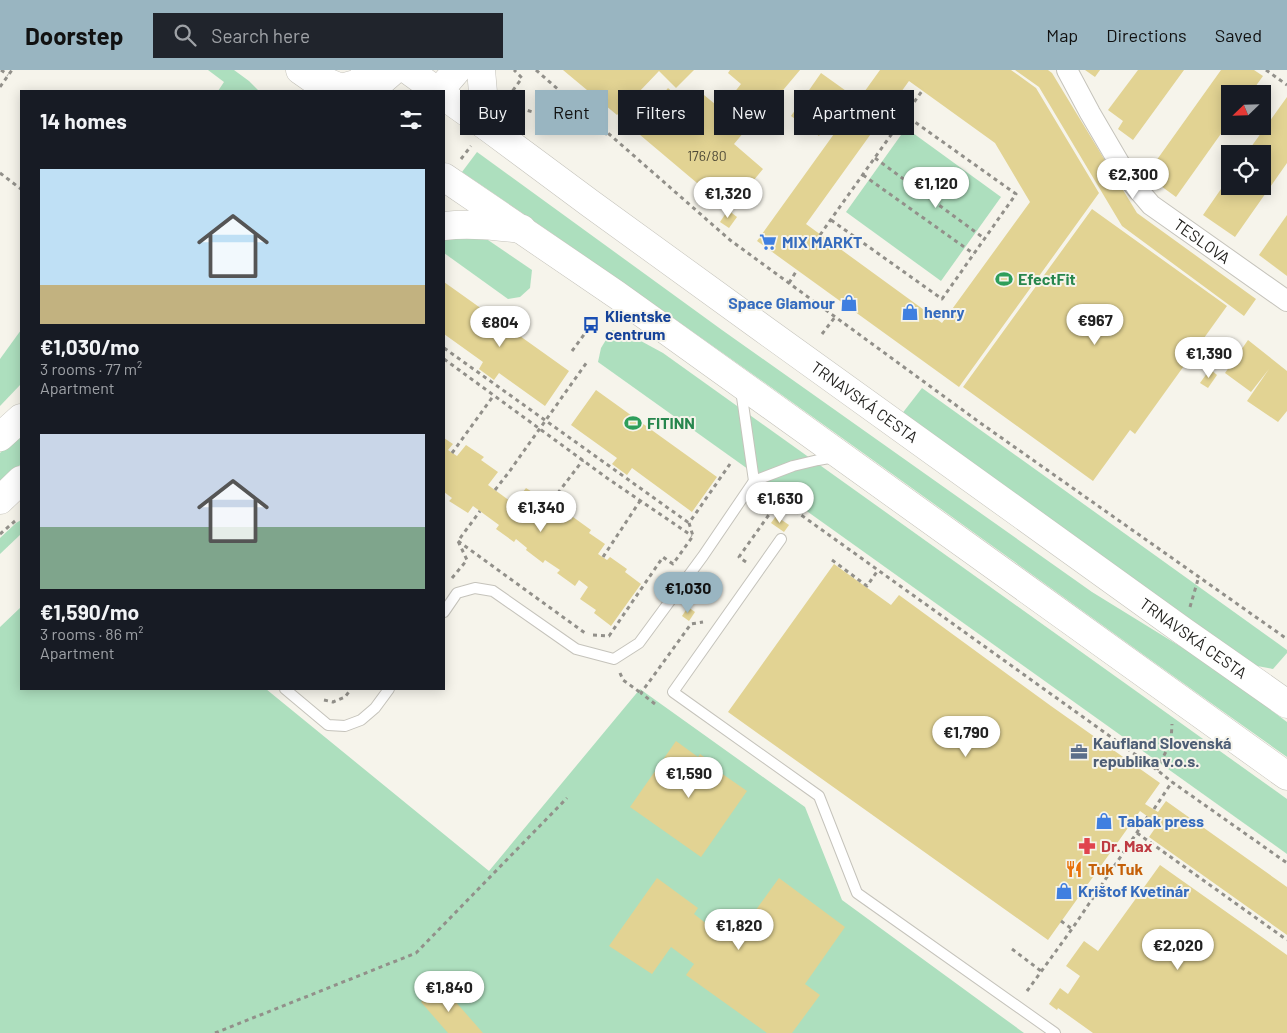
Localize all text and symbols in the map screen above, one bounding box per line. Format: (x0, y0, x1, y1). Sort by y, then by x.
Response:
search box (153, 13, 503, 58)
text: Doorstep (25, 21, 123, 50)
icon: search (171, 21, 199, 49)
text: Search here (211, 24, 310, 47)
text: Map (1046, 24, 1078, 46)
text: Directions (1106, 24, 1187, 46)
text: Saved (1215, 24, 1262, 46)
north arrow (1221, 85, 1271, 135)
map controls (1221, 85, 1271, 195)
chip: Buy (460, 90, 525, 135)
chip: Rent (535, 90, 608, 135)
chip: Filters (618, 90, 704, 135)
chip: New (714, 90, 784, 135)
chip: Apartment (794, 90, 914, 135)
icon: filters (397, 106, 425, 134)
text: 14 homes (40, 108, 127, 133)
button: locate (1221, 145, 1271, 195)
house number: 176/80 (687, 147, 727, 164)
pin: €2,300 (1092, 158, 1174, 200)
text: €2,300 (1108, 164, 1158, 183)
pin: €1,120 (895, 166, 977, 209)
text: €1,120 (914, 173, 958, 192)
pin: €1,320 (687, 176, 769, 219)
text: €1,320 (705, 183, 751, 202)
icon: home (188, 201, 278, 291)
street label: TESLOVA (1170, 214, 1234, 267)
supermarket icon: MIX MARKT (758, 232, 778, 252)
place label: MIX MARKT (782, 232, 862, 251)
sports icon: EfectFit (994, 269, 1014, 289)
place label: EfectFit (1018, 269, 1076, 288)
place label: Space Glamour (728, 293, 835, 312)
shop icon: Space Glamour (839, 293, 859, 313)
shop icon: henry (900, 302, 920, 322)
place label: henry (924, 302, 965, 321)
pin: €967 (1065, 304, 1125, 346)
pin: €804 (470, 306, 530, 348)
place label: Klientske centrum (605, 306, 671, 343)
text: €967 (1077, 310, 1113, 329)
text: €804 (481, 312, 519, 331)
bus stop icon: Klientske centrum (581, 315, 601, 335)
text: €1,030/mo (40, 334, 140, 359)
pin: €1,390 (1168, 336, 1250, 379)
text: €1,390 (1186, 343, 1232, 362)
street label: TRNAVSKÁ CESTA (808, 357, 922, 446)
text: 3 rooms · 77 m² (40, 359, 142, 378)
text: Apartment (40, 378, 115, 397)
sports icon: FITINN (623, 413, 643, 433)
place label: FITINN (647, 413, 695, 432)
icon: home (188, 466, 278, 556)
pin: €1,630 (739, 482, 821, 524)
text: €1,630 (757, 488, 803, 507)
pin: €1,340 (500, 490, 582, 533)
text: €1,340 (517, 497, 565, 516)
pin: €1,030 (647, 572, 729, 614)
text: €1,030 (665, 578, 711, 597)
street label: TRNAVSKÁ CESTA (1137, 593, 1251, 682)
text: €1,590/mo (40, 599, 139, 624)
text: 3 rooms · 86 m² (40, 624, 144, 643)
text: Apartment (40, 643, 115, 662)
pin: €1,790 (925, 716, 1007, 758)
text: €1,790 (943, 722, 989, 741)
place label: Kaufland Slovenská republika v.o.s. (1093, 733, 1232, 770)
office icon: Kaufland Slovenská republika v.o.s. (1069, 742, 1089, 762)
pin: €1,590 (648, 756, 730, 799)
text: €1,590 (666, 763, 712, 782)
shop icon: Tabak press (1094, 811, 1114, 831)
place label: Tabak press (1118, 811, 1204, 830)
pharmacy icon: Dr. Max (1077, 836, 1097, 856)
place label: Dr. Max (1101, 836, 1153, 855)
restaurant icon: Tuk Tuk (1064, 859, 1084, 879)
place label: Tuk Tuk (1088, 859, 1143, 878)
shop icon: Krištof Kvetinár (1054, 881, 1074, 901)
place label: Krištof Kvetinár (1078, 881, 1189, 900)
pin: €1,820 (698, 908, 780, 951)
text: €1,820 (716, 915, 762, 934)
pin: €2,020 (1137, 928, 1219, 971)
text: €2,020 (1153, 935, 1203, 954)
pin: €1,840 (408, 970, 490, 1013)
text: €1,840 (425, 977, 473, 996)

